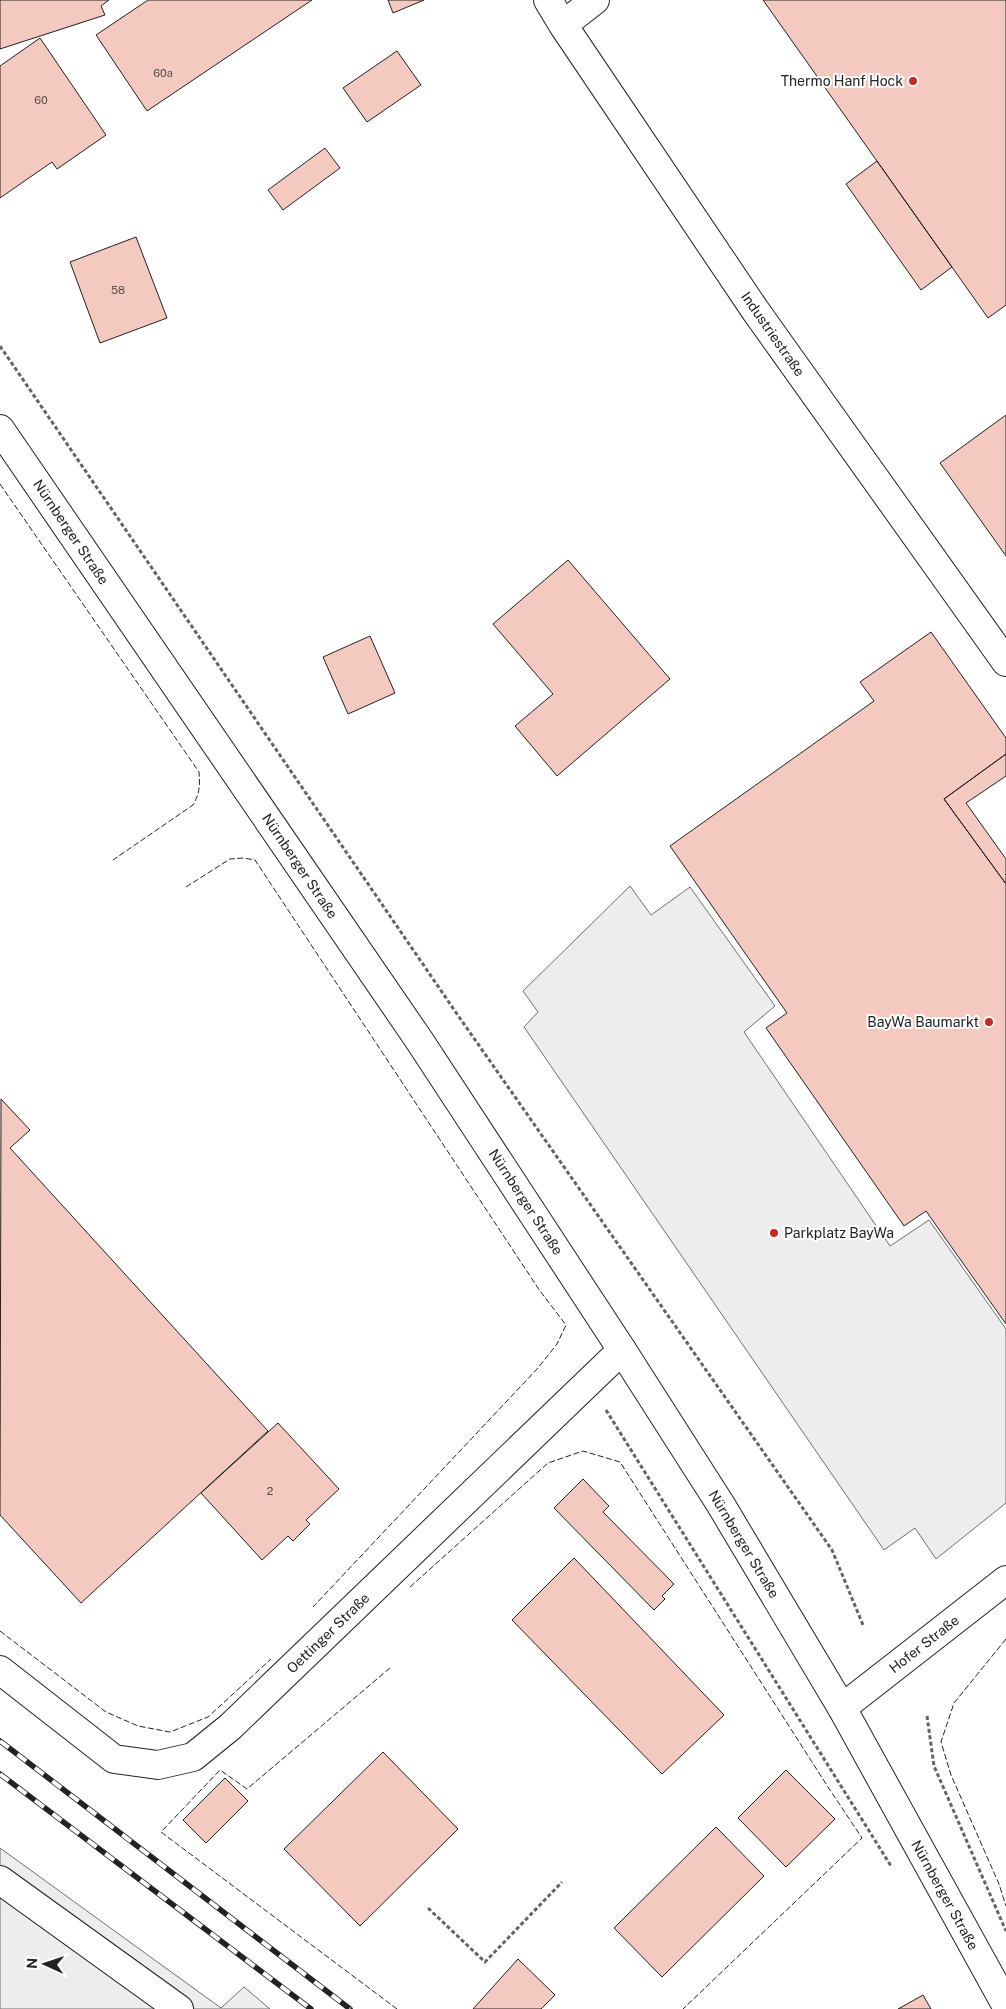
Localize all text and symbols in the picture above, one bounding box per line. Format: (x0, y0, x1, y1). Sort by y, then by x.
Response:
house number: 60a (153, 67, 173, 79)
place label: Thermo Hanf Hock (781, 73, 903, 89)
marker: Thermo Hanf Hock (907, 75, 919, 87)
house number: 60 (34, 94, 48, 106)
house number: 58 (111, 284, 125, 296)
street label: Industriestraße (738, 289, 808, 379)
street label: Nürnberger Straße (30, 477, 112, 587)
street label: Nürnberger Straße (259, 811, 341, 921)
place label: BayWa Baumarkt (867, 1014, 979, 1030)
marker: BayWa Baumarkt (983, 1016, 995, 1028)
street label: Nürnberger Straße (486, 1146, 566, 1258)
place label: Parkplatz BayWa (784, 1225, 894, 1241)
marker: Parkplatz BayWa (768, 1227, 780, 1239)
house number: 2 (267, 1485, 274, 1497)
street label: Nürnberger Straße (706, 1487, 783, 1601)
street label: Oettinger Straße (283, 1589, 373, 1676)
street label: Hofer Straße (886, 1612, 962, 1676)
street label: Nürnberger Straße (908, 1837, 982, 1953)
north arrow (20, 1939, 70, 1989)
text: N (24, 1957, 40, 1969)

